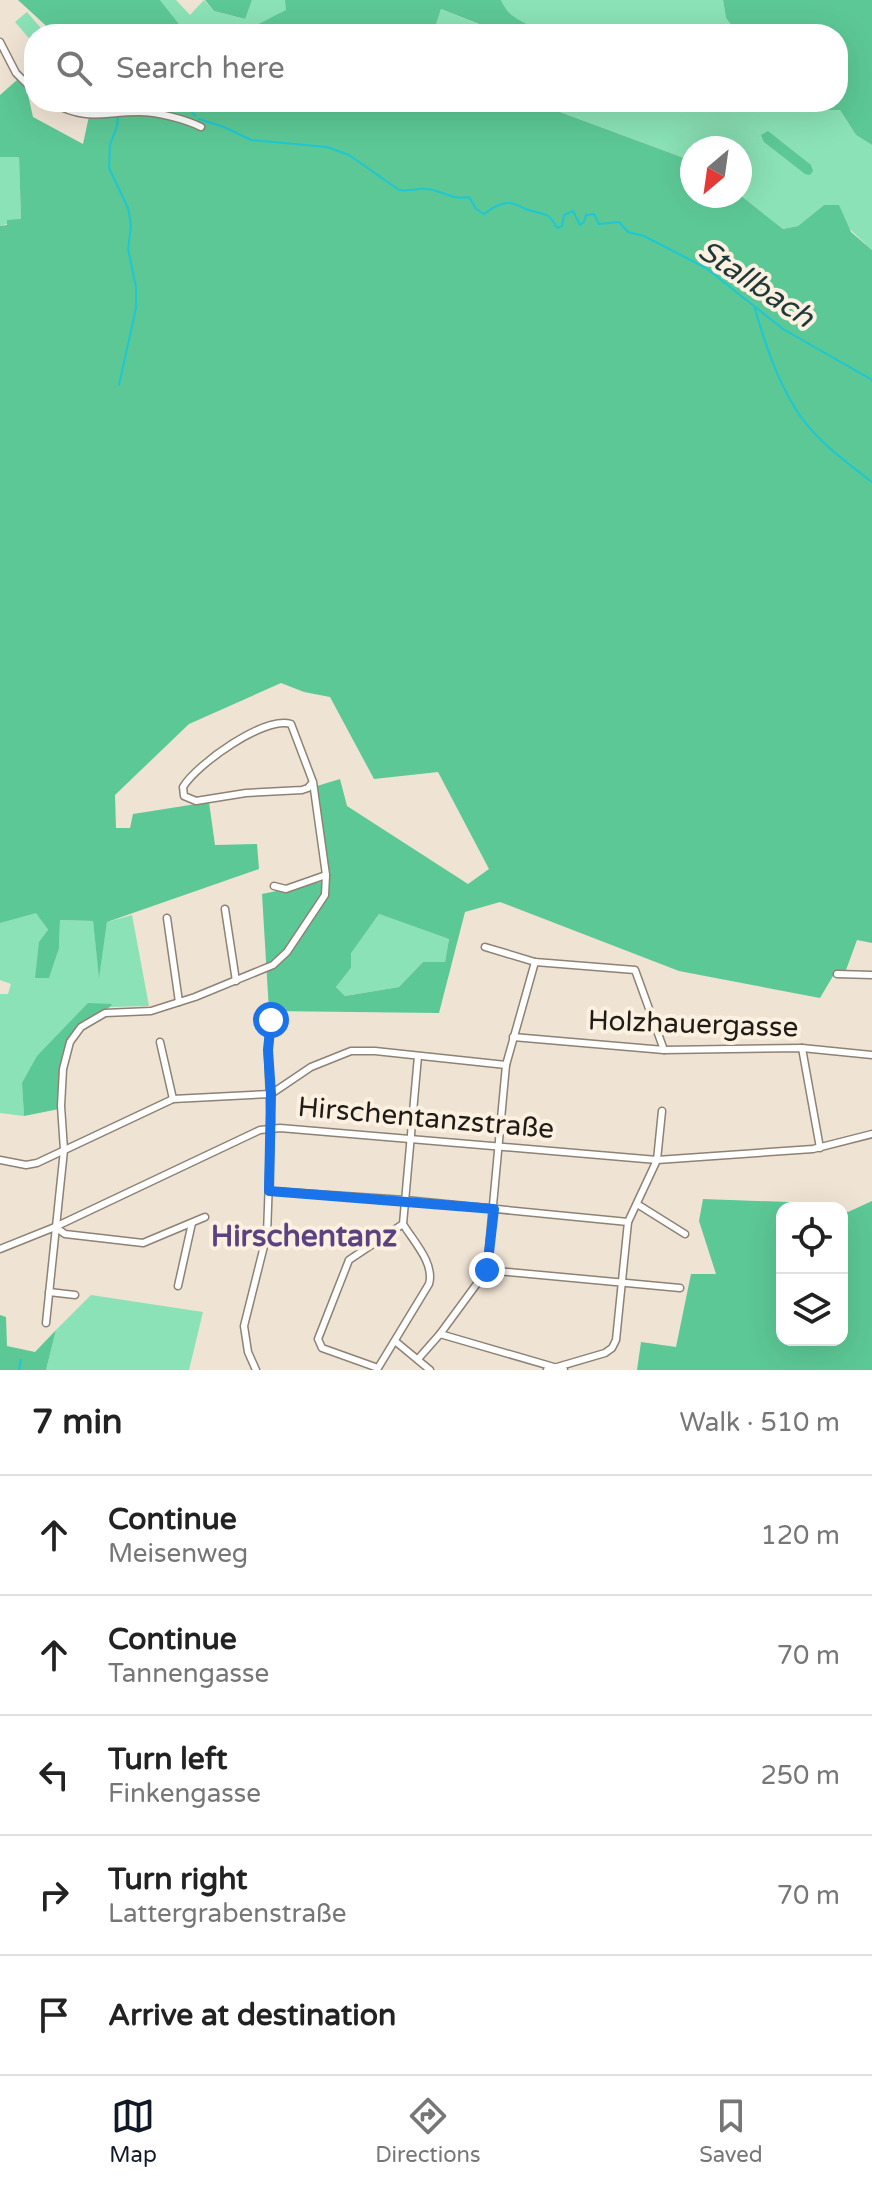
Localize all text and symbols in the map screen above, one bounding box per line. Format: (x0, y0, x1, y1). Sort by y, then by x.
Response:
search box (24, 24, 848, 112)
icon: search (52, 46, 96, 90)
text: Search here (116, 50, 285, 87)
north arrow (680, 136, 752, 208)
water label: Stallbach (691, 232, 821, 336)
route start (253, 1002, 289, 1038)
street label: Holzhauergasse (587, 1003, 799, 1045)
street label: Hirschentanzstraße (296, 1090, 556, 1146)
map controls (776, 1202, 848, 1346)
button: locate (776, 1202, 848, 1274)
district label: Hirschentanz (211, 1218, 397, 1255)
route end (469, 1252, 505, 1288)
button: layers (776, 1274, 848, 1346)
text: 7 min (32, 1402, 123, 1443)
text: Walk · 510 m (680, 1407, 840, 1438)
text: Continue (108, 1501, 237, 1538)
icon: ahead (32, 1513, 76, 1557)
text: 120 m (760, 1520, 840, 1551)
text: Meisenweg (108, 1538, 248, 1569)
text: Continue (108, 1621, 237, 1658)
icon: ahead (32, 1633, 76, 1677)
text: 70 m (777, 1640, 840, 1671)
text: Tannengasse (108, 1658, 269, 1689)
text: Turn left (108, 1741, 227, 1778)
icon: left (32, 1753, 76, 1797)
text: 250 m (760, 1760, 840, 1791)
text: Finkengasse (108, 1778, 261, 1809)
text: Turn right (108, 1861, 248, 1898)
icon: right (32, 1873, 76, 1917)
text: 70 m (777, 1880, 840, 1911)
text: Lattergrabenstraße (108, 1898, 347, 1929)
icon: arrive (32, 1993, 76, 2037)
text: Arrive at destination (108, 1997, 396, 2034)
tab: Map (109, 2094, 157, 2168)
tab: Directions (375, 2094, 481, 2168)
tab: Saved (699, 2094, 763, 2168)

